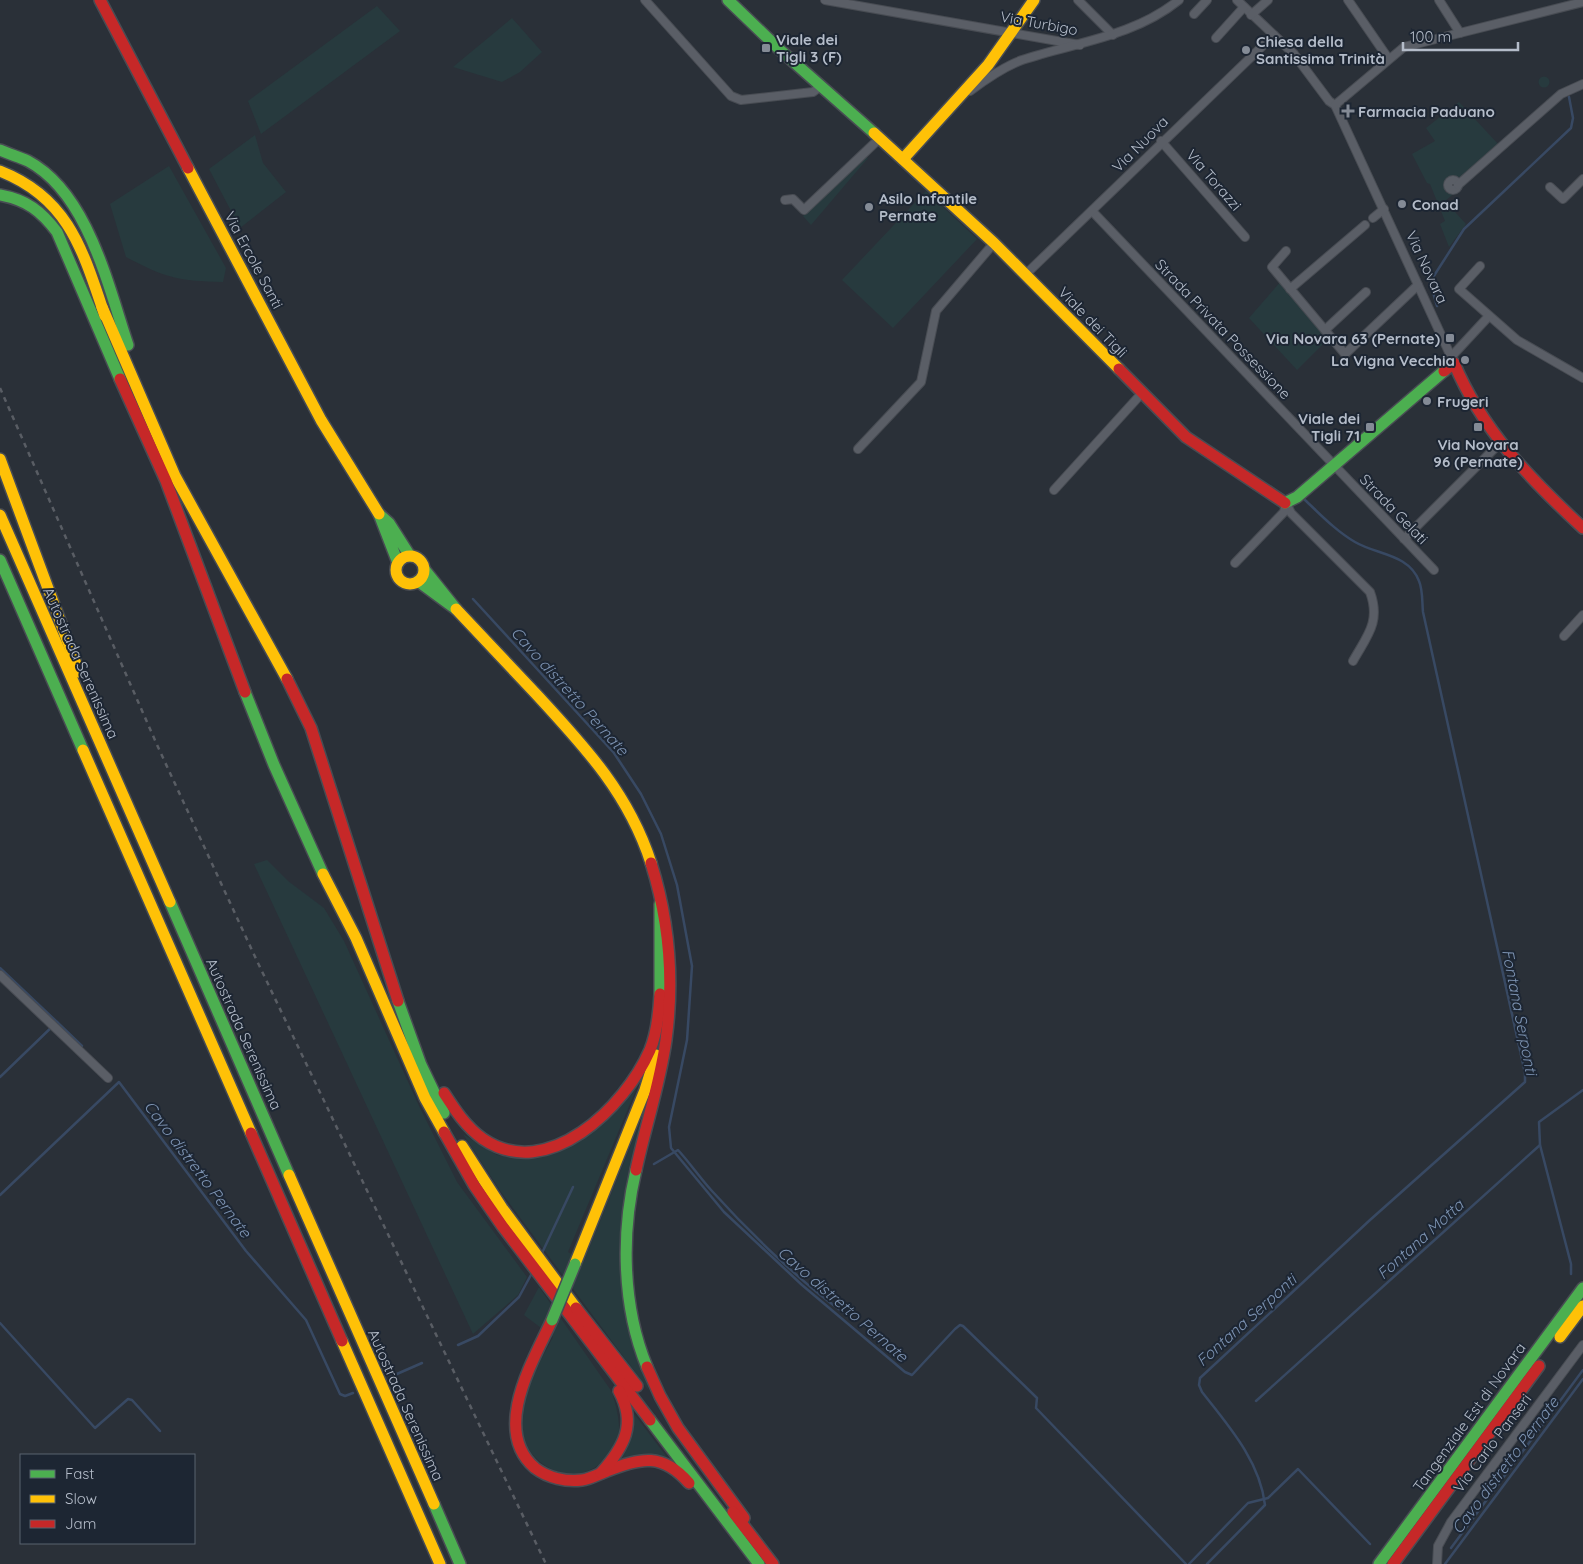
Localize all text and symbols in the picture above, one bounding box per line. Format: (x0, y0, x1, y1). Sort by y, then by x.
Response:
street label: Via Turbigo (999, 7, 1079, 39)
scale bar (1403, 20, 1518, 52)
text: 100 m (1410, 27, 1451, 46)
place label: Viale dei Tigli 3 (F) (776, 30, 842, 66)
place label: Chiesa della Santissima Trinità (1256, 32, 1385, 68)
marker: Viale dei Tigli 3 (F) (760, 42, 772, 54)
marker: Chiesa della Santissima Trinità (1240, 44, 1252, 56)
place label: Farmacia Paduano (1358, 102, 1495, 121)
marker: Farmacia Paduano (1342, 105, 1354, 117)
street label: Via Nuova (1108, 112, 1172, 176)
street label: Via Torazzi (1182, 145, 1246, 215)
place label: Asilo Infantile Pernate (879, 189, 977, 225)
place label: Conad (1412, 195, 1459, 214)
marker: Conad (1396, 198, 1408, 210)
marker: Asilo Infantile Pernate (863, 201, 875, 213)
street label: Via Ercole Santi (220, 208, 288, 312)
street label: Via Novara (1402, 228, 1452, 306)
street label: Strada Privata Possessione (1151, 255, 1295, 403)
street label: Viale dei Tigli (1054, 283, 1132, 361)
place label: Via Novara 63 (Pernate) (1266, 329, 1440, 348)
marker: Via Novara 63 (Pernate) (1444, 332, 1456, 344)
place label: La Vigna Vecchia (1331, 351, 1455, 370)
marker: La Vigna Vecchia (1459, 354, 1471, 366)
place label: Frugeri (1437, 392, 1489, 411)
marker: Frugeri (1421, 395, 1433, 407)
place label: Viale dei Tigli 71 (1298, 409, 1360, 445)
marker: Viale dei Tigli 71 (1364, 421, 1376, 433)
marker: Via Novara 96 (Pernate) (1472, 421, 1484, 433)
place label: Via Novara 96 (Pernate) (1433, 435, 1523, 471)
street label: Strada Gelati (1356, 470, 1432, 548)
street label: Autostrada Serenissima (39, 584, 123, 742)
water label: Cavo distretto Pernate (507, 623, 634, 760)
water label: Fontana Serponti (1498, 947, 1542, 1078)
street label: Autostrada Serenissima (202, 955, 286, 1113)
water label: Cavo distretto Pernate (140, 1097, 257, 1242)
water label: Fontana Motta (1373, 1194, 1468, 1283)
water label: Cavo distretto Pernate (774, 1242, 913, 1367)
water label: Fontana Serponti (1192, 1269, 1301, 1370)
street label: Autostrada Serenissima (364, 1326, 448, 1484)
street label: Tangenziale Est di Novara (1409, 1339, 1529, 1495)
street label: Via Carlo Panseri (1449, 1390, 1535, 1496)
water label: Cavo distretto Pernate (1447, 1392, 1564, 1537)
legend (20, 1454, 195, 1544)
text: Fast (65, 1464, 94, 1483)
text: Slow (65, 1489, 97, 1508)
text: Jam (65, 1514, 96, 1533)

